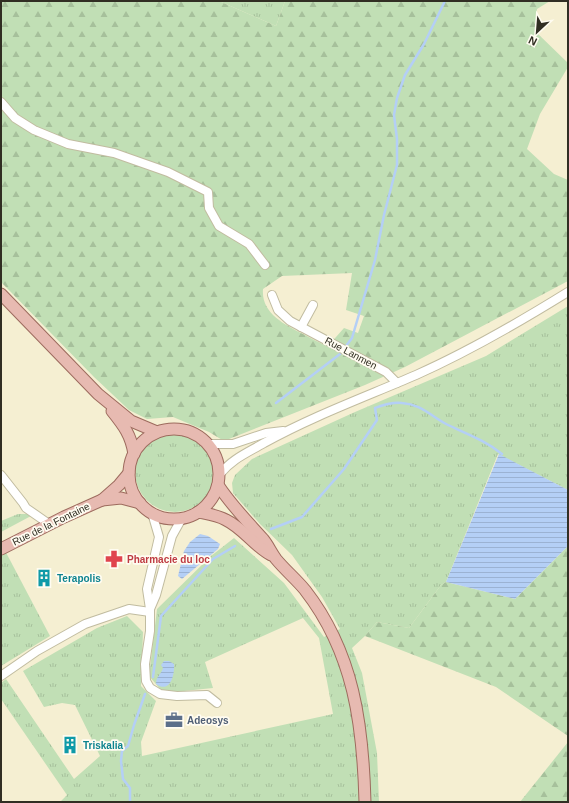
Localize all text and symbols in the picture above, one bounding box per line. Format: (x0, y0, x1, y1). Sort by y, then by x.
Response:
north arrow (517, 12, 557, 52)
text: N (526, 34, 539, 48)
street label: Rue Lanmen (323, 335, 379, 371)
street label: Rue de la Fontaine (11, 500, 92, 547)
pharmacy icon: Pharmacie du loc (104, 549, 124, 569)
place label: Pharmacie du loc (127, 554, 210, 565)
building icon: Terapolis (34, 568, 54, 588)
place label: Terapolis (57, 573, 101, 584)
office icon: Adeosys (164, 710, 184, 730)
place label: Adeosys (187, 715, 229, 726)
building icon: Triskalia (60, 735, 80, 755)
place label: Triskalia (83, 740, 123, 751)

